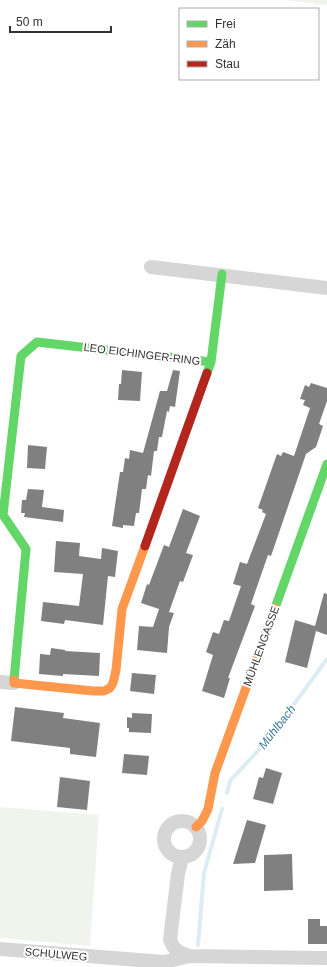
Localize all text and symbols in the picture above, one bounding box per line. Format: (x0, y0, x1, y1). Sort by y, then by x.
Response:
scale bar (10, 8, 111, 34)
legend (179, 8, 319, 80)
text: 50 m (16, 15, 43, 29)
text: Frei (215, 17, 236, 31)
text: Zäh (215, 37, 236, 51)
text: Stau (215, 57, 240, 71)
street label: LEO EICHINGER-RING (83, 341, 201, 367)
street label: MÜHLENGASSE (241, 604, 281, 688)
water label: Mühlbach (255, 702, 299, 752)
street label: SCHULWEG (24, 945, 88, 963)

